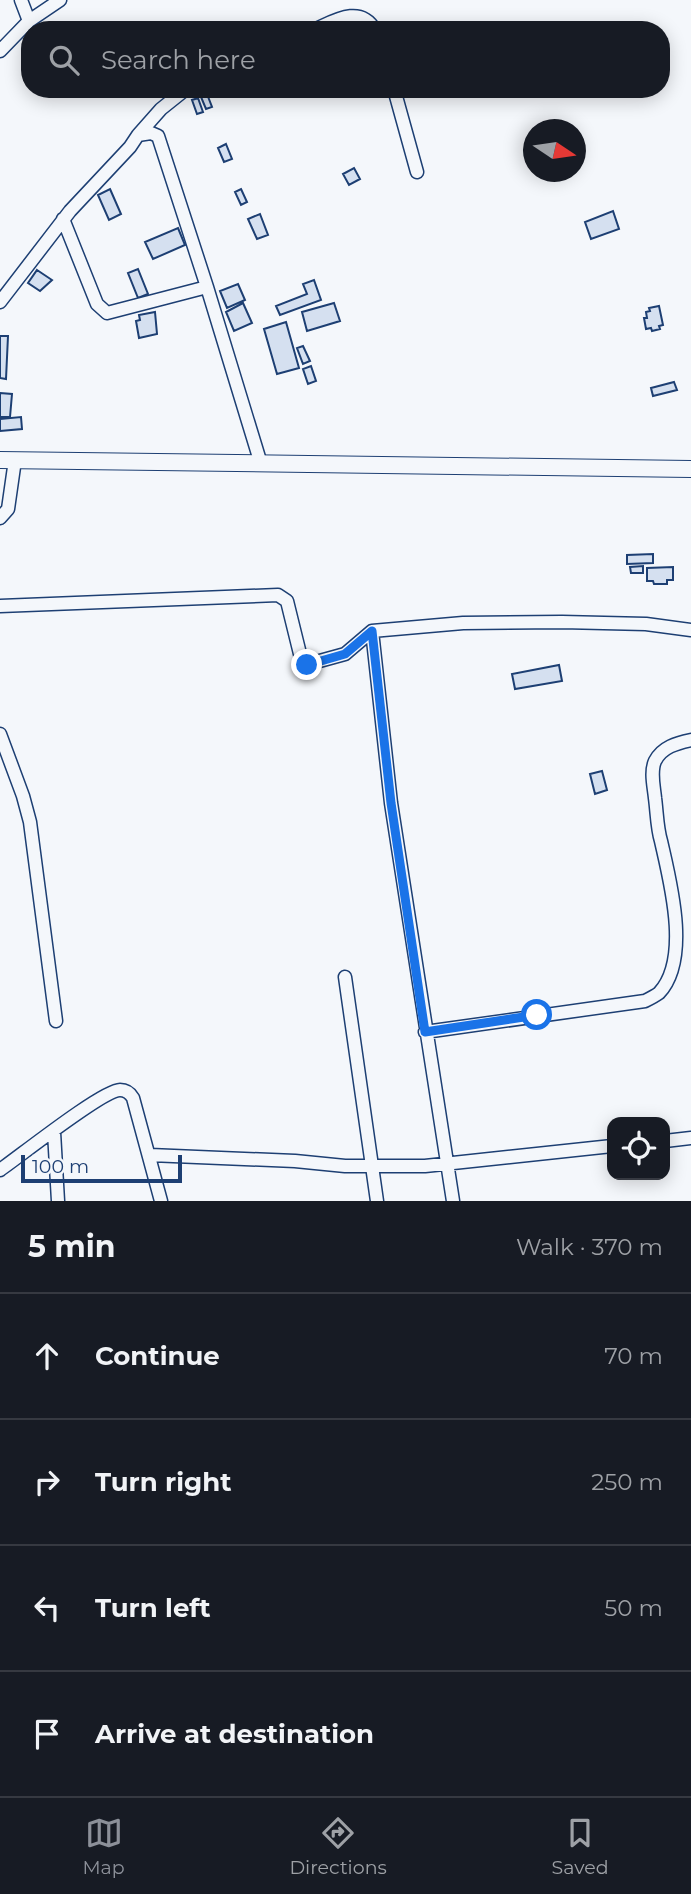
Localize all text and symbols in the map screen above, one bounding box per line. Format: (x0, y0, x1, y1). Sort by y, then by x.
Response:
search box (21, 21, 670, 98)
icon: search (45, 41, 83, 79)
text: Search here (101, 44, 256, 76)
north arrow (523, 119, 586, 182)
route end (291, 649, 322, 680)
route start (521, 999, 552, 1030)
map controls (607, 1117, 670, 1180)
button: locate (607, 1117, 670, 1180)
scale bar (21, 1152, 182, 1184)
text: 100 m (32, 1155, 89, 1178)
text: 5 min (28, 1228, 116, 1265)
text: Walk · 370 m (516, 1233, 663, 1261)
icon: ahead (28, 1337, 66, 1375)
text: Continue (95, 1340, 220, 1372)
text: 70 m (604, 1342, 663, 1370)
icon: right (28, 1463, 66, 1501)
text: Turn right (95, 1466, 231, 1498)
text: 250 m (591, 1468, 663, 1496)
icon: left (28, 1589, 66, 1627)
text: Turn left (95, 1592, 211, 1624)
text: 50 m (604, 1594, 663, 1622)
icon: arrive (28, 1715, 66, 1753)
text: Arrive at destination (95, 1718, 374, 1750)
tab: Map (82, 1814, 125, 1879)
tab: Directions (289, 1814, 387, 1879)
tab: Saved (552, 1814, 609, 1879)

